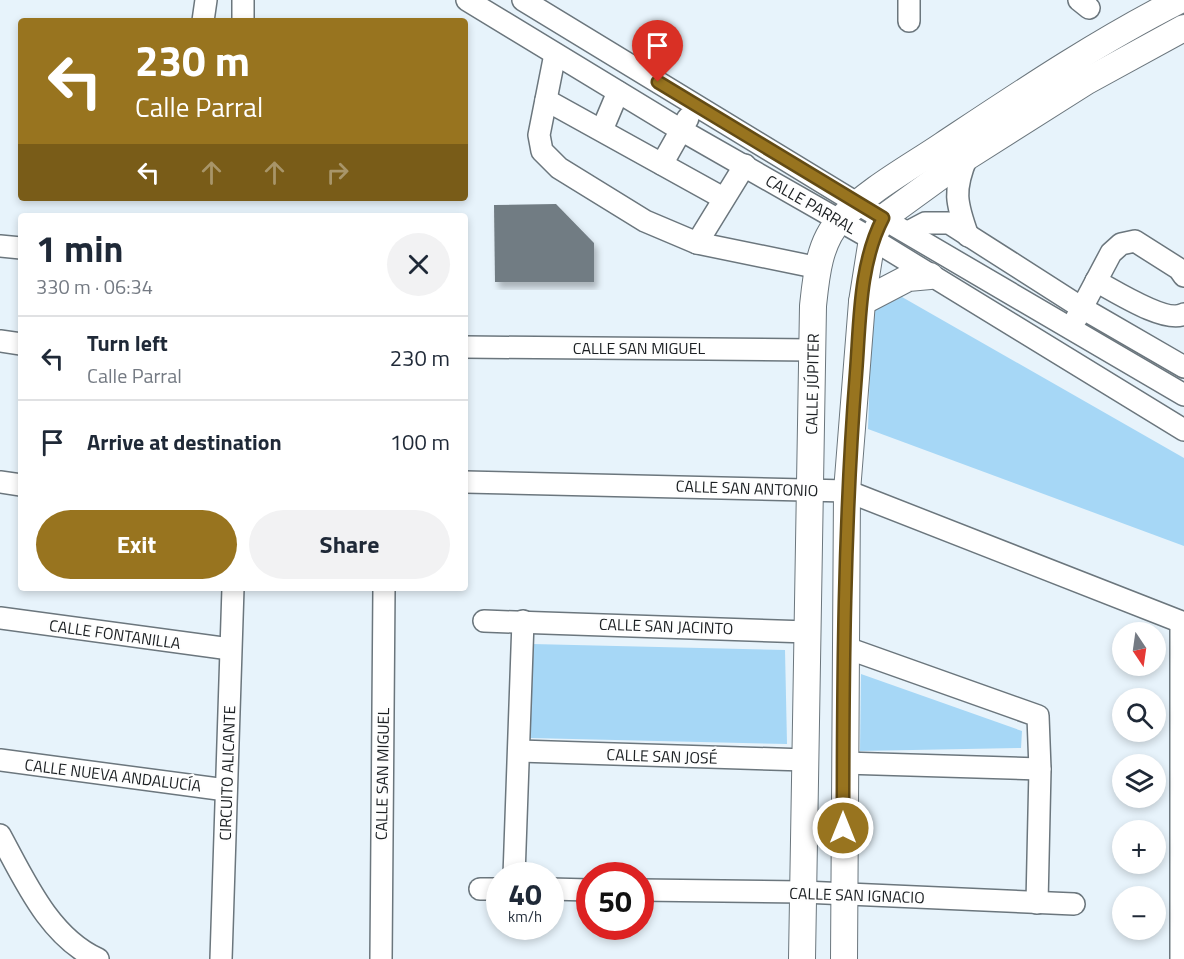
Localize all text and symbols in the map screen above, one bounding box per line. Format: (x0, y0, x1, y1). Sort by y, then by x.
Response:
pin (632, 20, 683, 82)
text: 230 m (135, 28, 250, 92)
icon: arrive (641, 29, 674, 62)
icon: left (36, 42, 114, 120)
text: Calle Parral (135, 86, 263, 127)
icon: left (132, 156, 165, 189)
icon: ahead (195, 156, 228, 189)
icon: ahead (258, 156, 291, 189)
icon: right (321, 156, 354, 189)
street label: CALLE PARRAL (761, 168, 861, 240)
text: 1 min (36, 221, 123, 276)
button: close (387, 233, 450, 296)
text: 330 m · 06:34 (36, 271, 153, 302)
text: Turn left (87, 326, 168, 360)
street label: CALLE JÚPITER (799, 333, 825, 435)
street label: CALLE SAN MIGUEL (573, 336, 706, 360)
text: 230 m (390, 341, 450, 375)
icon: left (36, 342, 69, 375)
text: Calle Parral (87, 360, 182, 391)
text: Arrive at destination (87, 425, 282, 459)
text: 100 m (390, 425, 450, 459)
icon: arrive (36, 426, 69, 459)
street label: CALLE SAN ANTONIO (675, 474, 819, 502)
button: Exit (36, 510, 237, 579)
button: Share (249, 510, 450, 579)
street label: CALLE SAN JACINTO (598, 612, 734, 640)
street label: CALLE FONTANILLA (48, 613, 183, 655)
north arrow (1112, 622, 1166, 676)
map controls (1112, 622, 1166, 940)
button: search (1112, 688, 1166, 742)
street label: CIRCUITO ALICANTE (213, 705, 241, 841)
street label: CALLE SAN MIGUEL (369, 707, 395, 840)
street label: CALLE SAN JOSÉ (606, 742, 718, 770)
street label: CALLE NUEVA ANDALUCÍA (23, 752, 203, 798)
button: layers (1112, 754, 1166, 808)
position arrow (811, 796, 875, 860)
button: + (1112, 820, 1166, 874)
speed limit sign: 50 (576, 862, 654, 940)
text: 40 (508, 871, 542, 917)
street label: CALLE SAN IGNACIO (789, 881, 925, 909)
button: − (1112, 886, 1166, 940)
text: km/h (508, 905, 542, 928)

